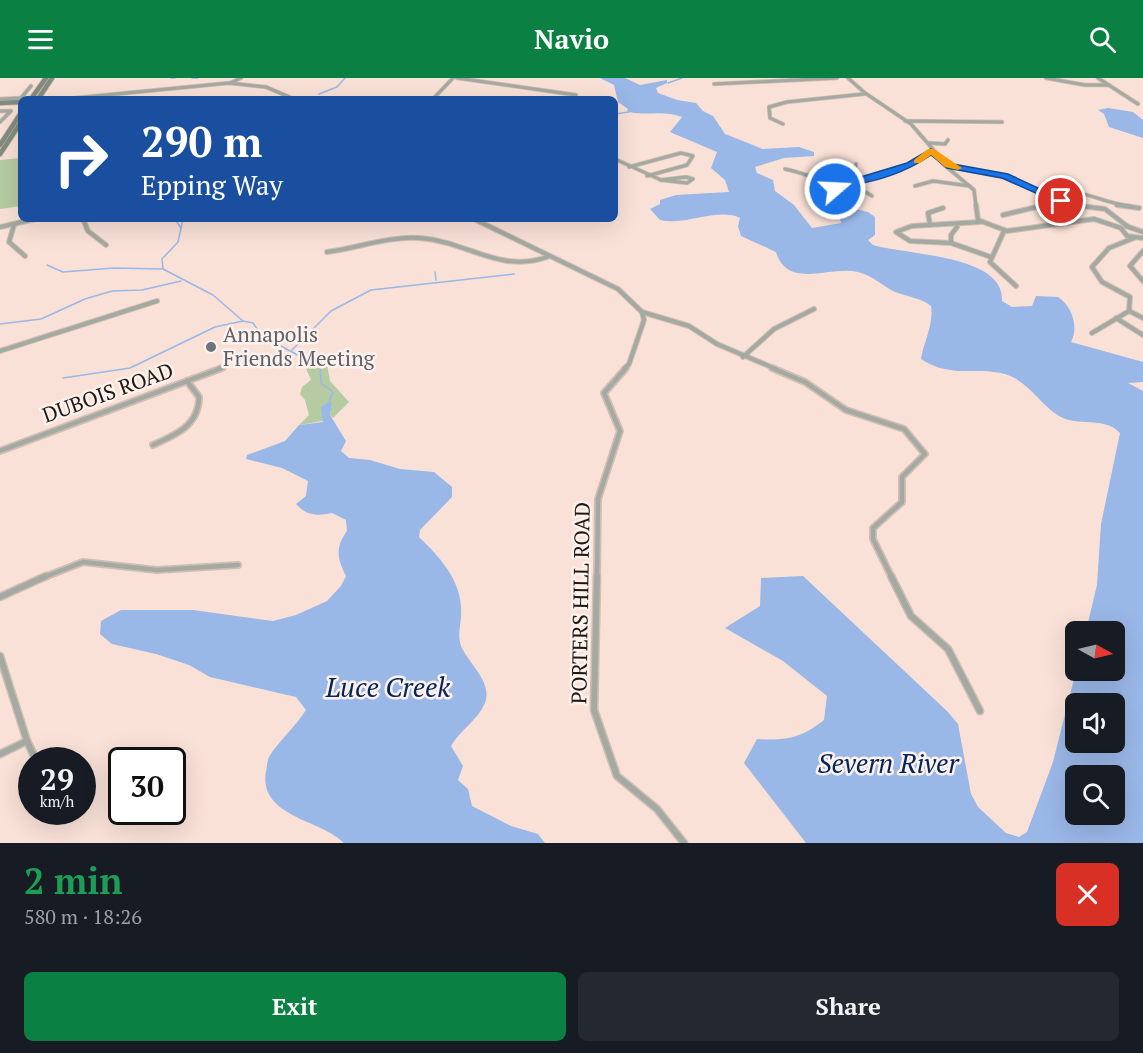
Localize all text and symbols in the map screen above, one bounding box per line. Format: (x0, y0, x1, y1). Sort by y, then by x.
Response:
text: Navio (534, 21, 609, 57)
icon: menu (24, 23, 57, 56)
icon: search (1086, 23, 1119, 56)
text: 290 m (141, 113, 262, 169)
icon: right (42, 120, 120, 198)
position arrow (803, 157, 867, 221)
text: Epping Way (141, 167, 283, 203)
pin (1035, 175, 1086, 226)
icon: arrive (1044, 184, 1077, 217)
place label: Annapolis Friends Meeting (223, 320, 376, 372)
marker: Annapolis Friends Meeting (204, 340, 218, 354)
street label: DUBOIS ROAD (38, 355, 177, 429)
street label: PORTERS HILL ROAD (564, 502, 596, 704)
north arrow (1065, 621, 1125, 681)
map controls (1065, 621, 1125, 825)
water label: Luce Creek (325, 669, 451, 705)
button: sound (1065, 693, 1125, 753)
water label: Severn River (817, 745, 960, 781)
speed limit sign: 30 (108, 747, 186, 825)
text: 29 (40, 759, 74, 799)
button: search (1065, 765, 1125, 825)
text: km/h (40, 791, 74, 811)
text: 2 min (24, 857, 122, 904)
button: close (1056, 863, 1119, 926)
text: 580 m · 18:26 (24, 903, 142, 930)
button: Exit (24, 972, 566, 1041)
button: Share (578, 972, 1119, 1041)

